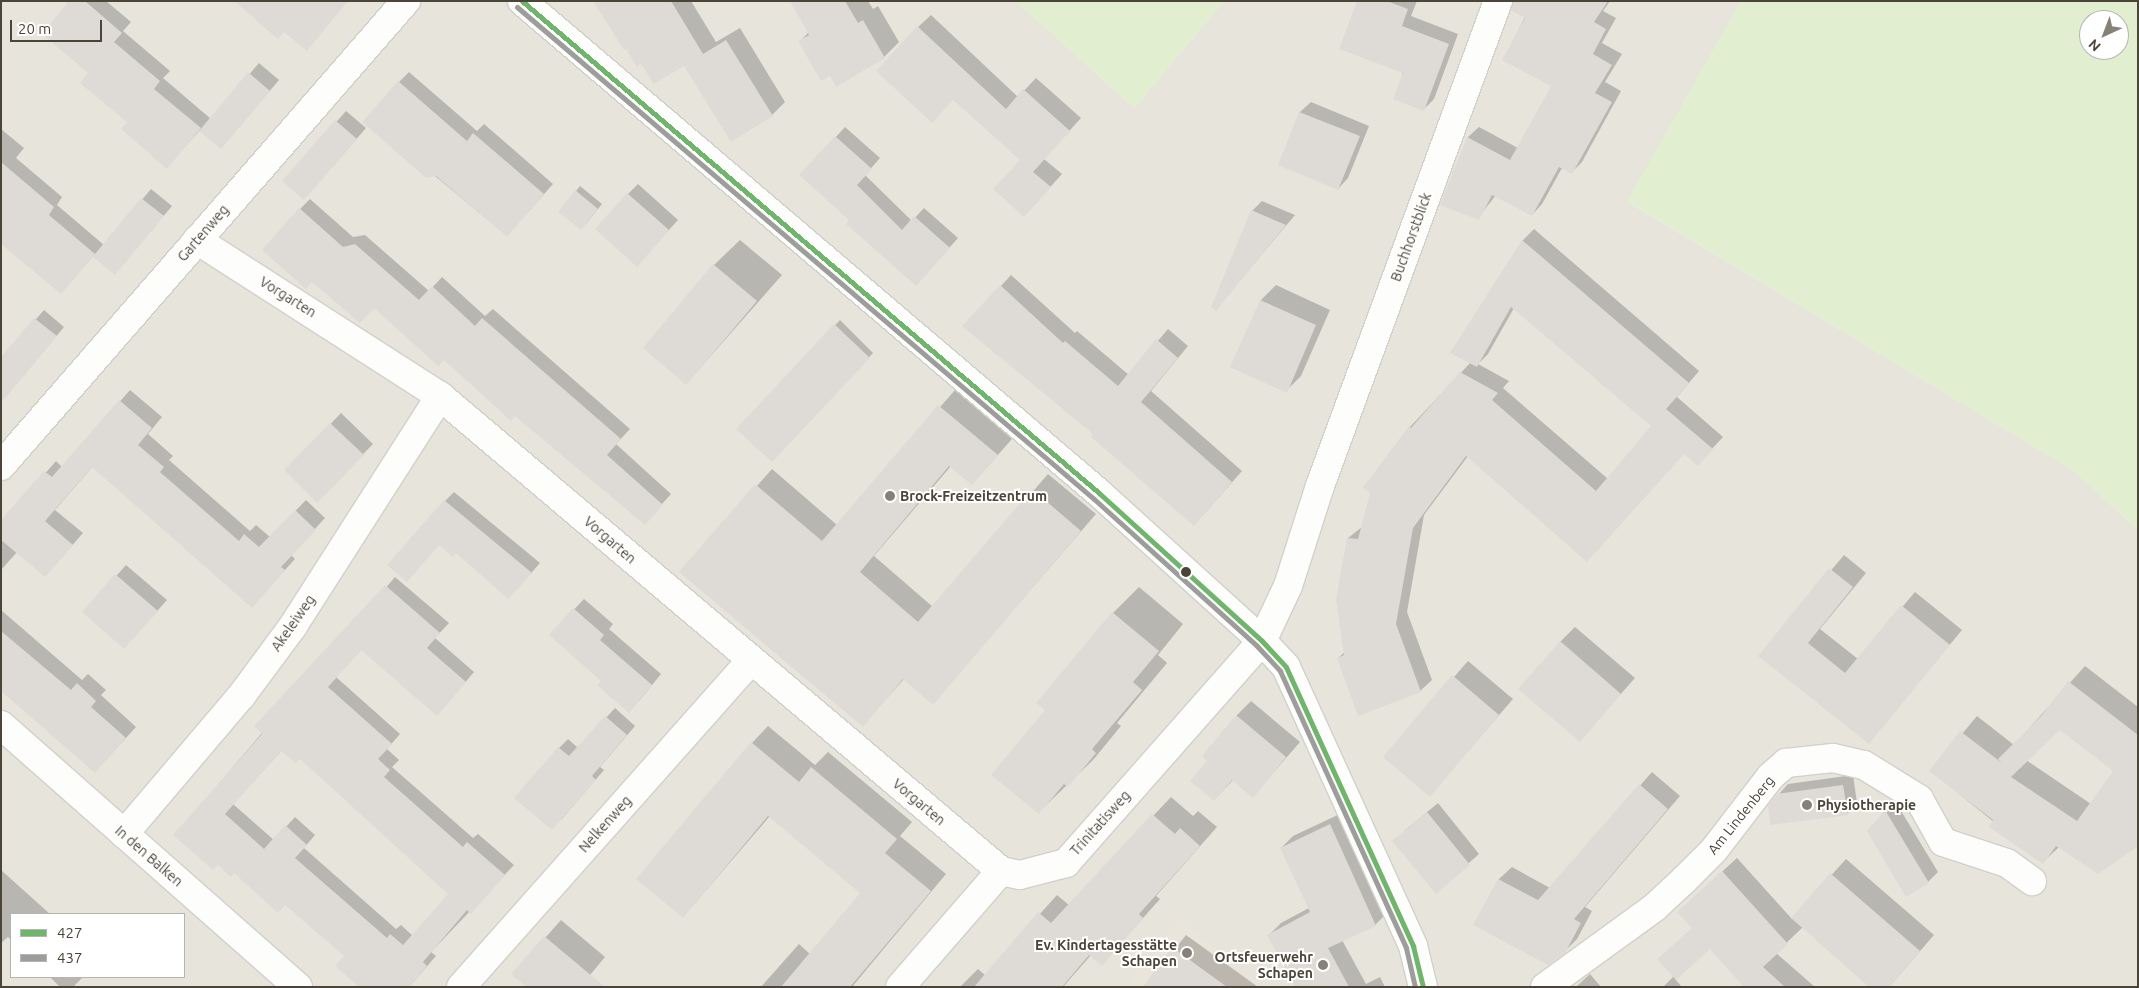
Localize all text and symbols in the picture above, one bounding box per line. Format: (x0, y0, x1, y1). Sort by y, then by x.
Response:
scale bar (12, 10, 105, 42)
north arrow (2079, 10, 2129, 60)
text: 20 m (18, 20, 51, 37)
text: N (2085, 36, 2104, 55)
street label: Buchhorstblick (1387, 190, 1435, 284)
street label: Gartenweg (174, 201, 232, 265)
street label: Vorgarten (257, 273, 319, 321)
place label: Brock-Freizeitzentrum (900, 488, 1047, 504)
marker: Brock-Freizeitzentrum (884, 490, 896, 502)
street label: Vorgarten (580, 513, 640, 567)
unlabelled marker (1181, 567, 1191, 577)
street label: Akeleiweg (267, 592, 319, 654)
street label: Am Lindenberg (1704, 772, 1778, 858)
street label: Vorgarten (889, 775, 949, 829)
street label: Trinitatisweg (1066, 787, 1134, 859)
street label: Nelkenweg (575, 792, 635, 856)
place label: Physiotherapie (1817, 797, 1916, 813)
marker: Physiotherapie (1801, 799, 1813, 811)
street label: In den Balken (112, 822, 186, 890)
legend (10, 913, 185, 978)
text: 427 (57, 924, 82, 941)
place label: Ev. Kindertagesstätte Schapen (1035, 937, 1177, 970)
marker: Ev. Kindertagesstätte Schapen (1181, 947, 1193, 959)
text: 437 (57, 949, 82, 966)
place label: Ortsfeuerwehr Schapen (1215, 949, 1313, 982)
marker: Ortsfeuerwehr Schapen (1317, 959, 1329, 971)

